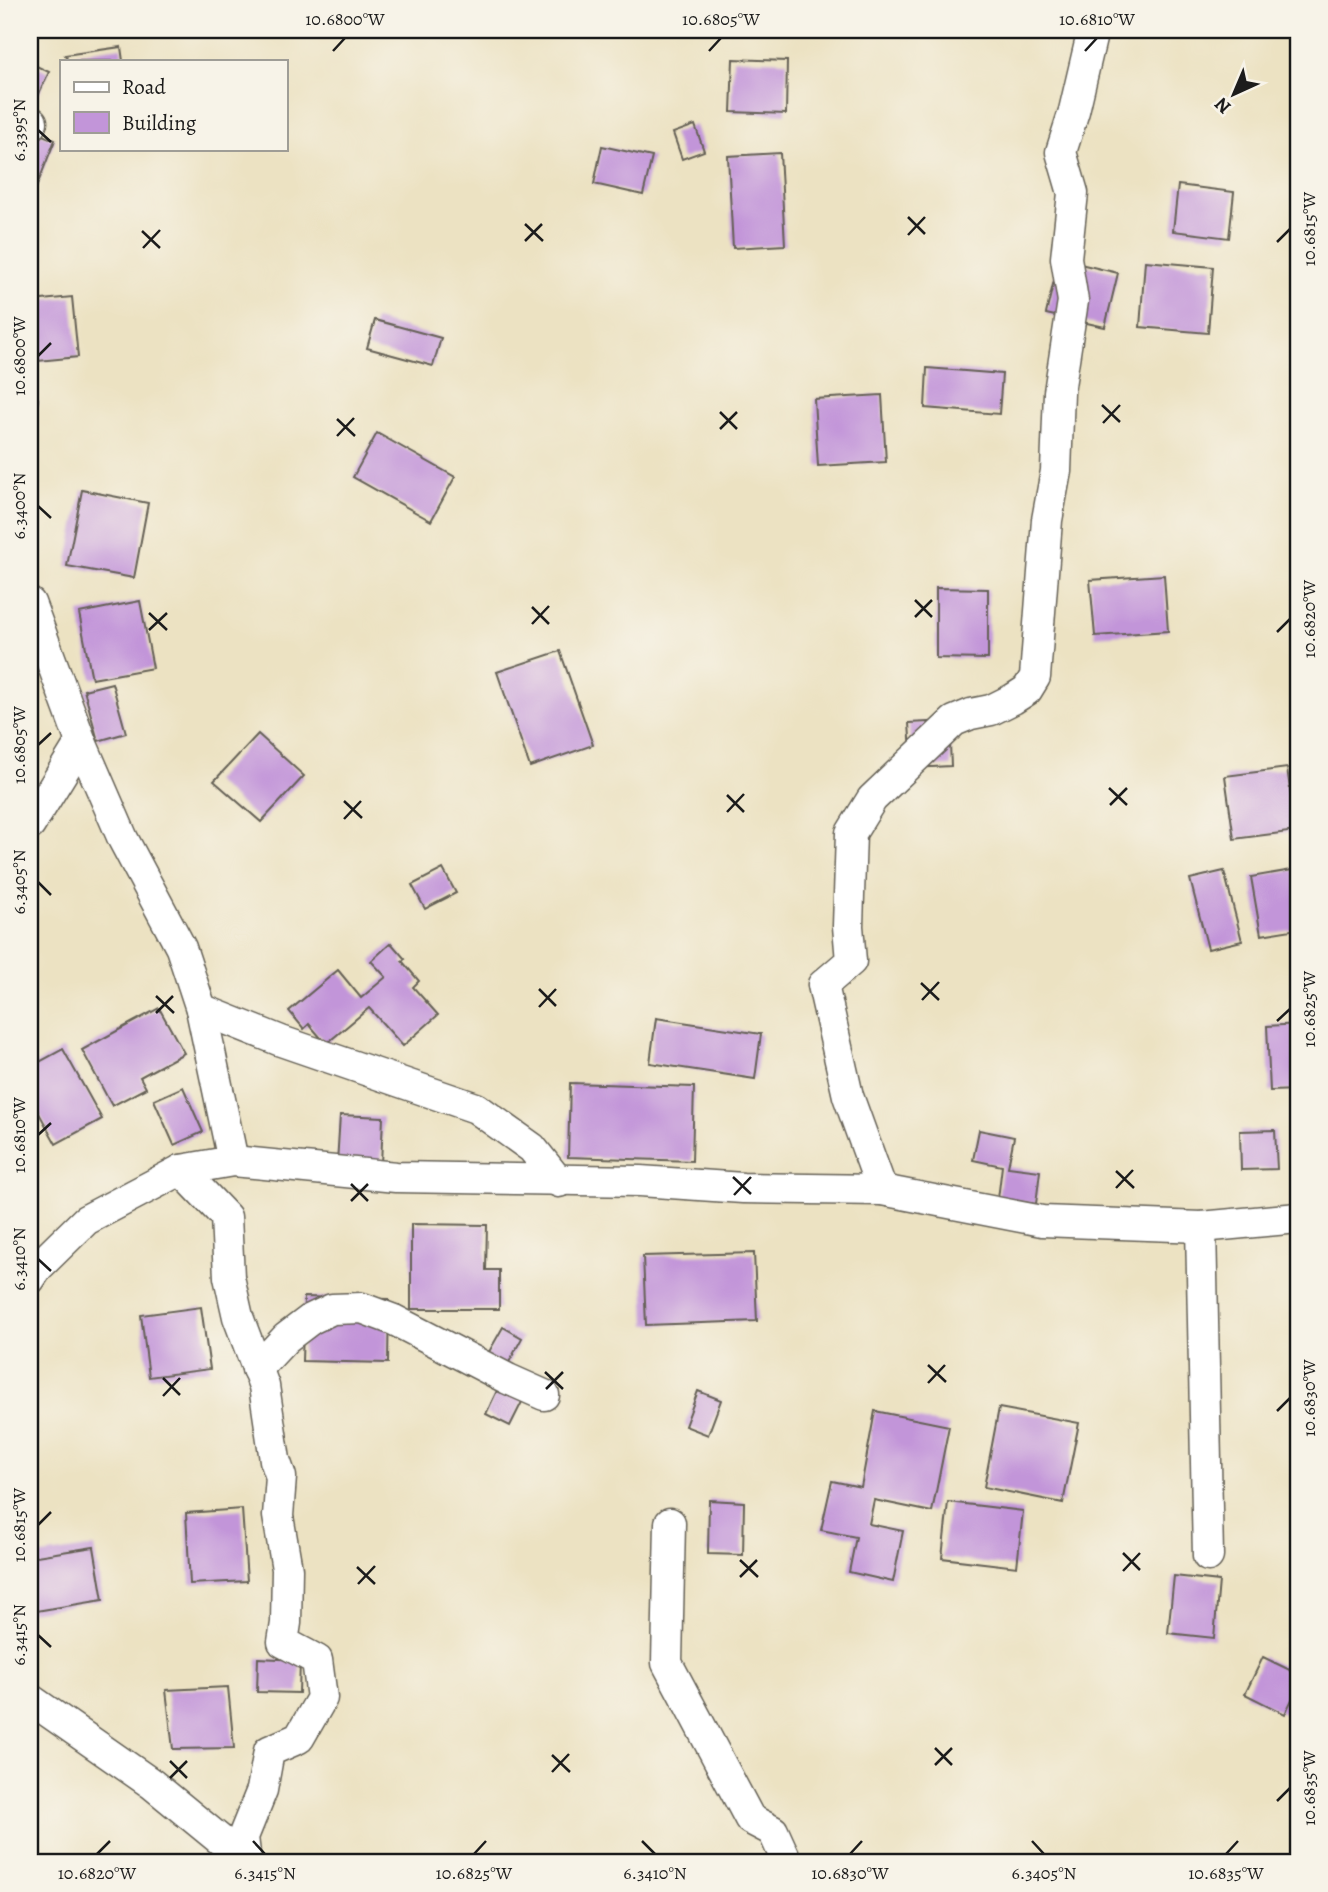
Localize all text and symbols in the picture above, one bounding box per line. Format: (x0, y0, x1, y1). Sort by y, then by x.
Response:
text: 10.6800°W (305, 7, 385, 31)
text: 10.6805°W (682, 7, 760, 31)
text: 10.6810°W (1059, 7, 1135, 31)
legend (60, 60, 287, 150)
north arrow (1198, 60, 1268, 130)
text: Road (122, 73, 166, 101)
text: N (1209, 91, 1237, 120)
text: 6.3395°N (7, 98, 31, 162)
text: Building (122, 109, 197, 137)
text: 10.6815°W (1297, 192, 1321, 266)
text: 10.6800°W (7, 316, 31, 396)
text: 6.3400°N (7, 472, 31, 540)
text: 10.6820°W (1297, 579, 1321, 658)
text: 10.6805°W (7, 706, 31, 784)
text: 6.3405°N (7, 849, 31, 915)
text: 10.6825°W (1297, 970, 1321, 1047)
text: 10.6810°W (7, 1097, 31, 1173)
text: 6.3410°N (7, 1227, 31, 1291)
text: 10.6830°W (1297, 1359, 1321, 1437)
text: 10.6815°W (7, 1488, 31, 1562)
text: 6.3415°N (7, 1604, 31, 1666)
text: 10.6835°W (1297, 1750, 1321, 1826)
text: 10.6820°W (58, 1861, 137, 1885)
text: 6.3415°N (234, 1861, 296, 1885)
text: 10.6825°W (436, 1861, 513, 1885)
text: 6.3410°N (623, 1861, 687, 1885)
text: 10.6830°W (811, 1861, 889, 1885)
text: 6.3405°N (1011, 1861, 1077, 1885)
text: 10.6835°W (1188, 1861, 1264, 1885)

